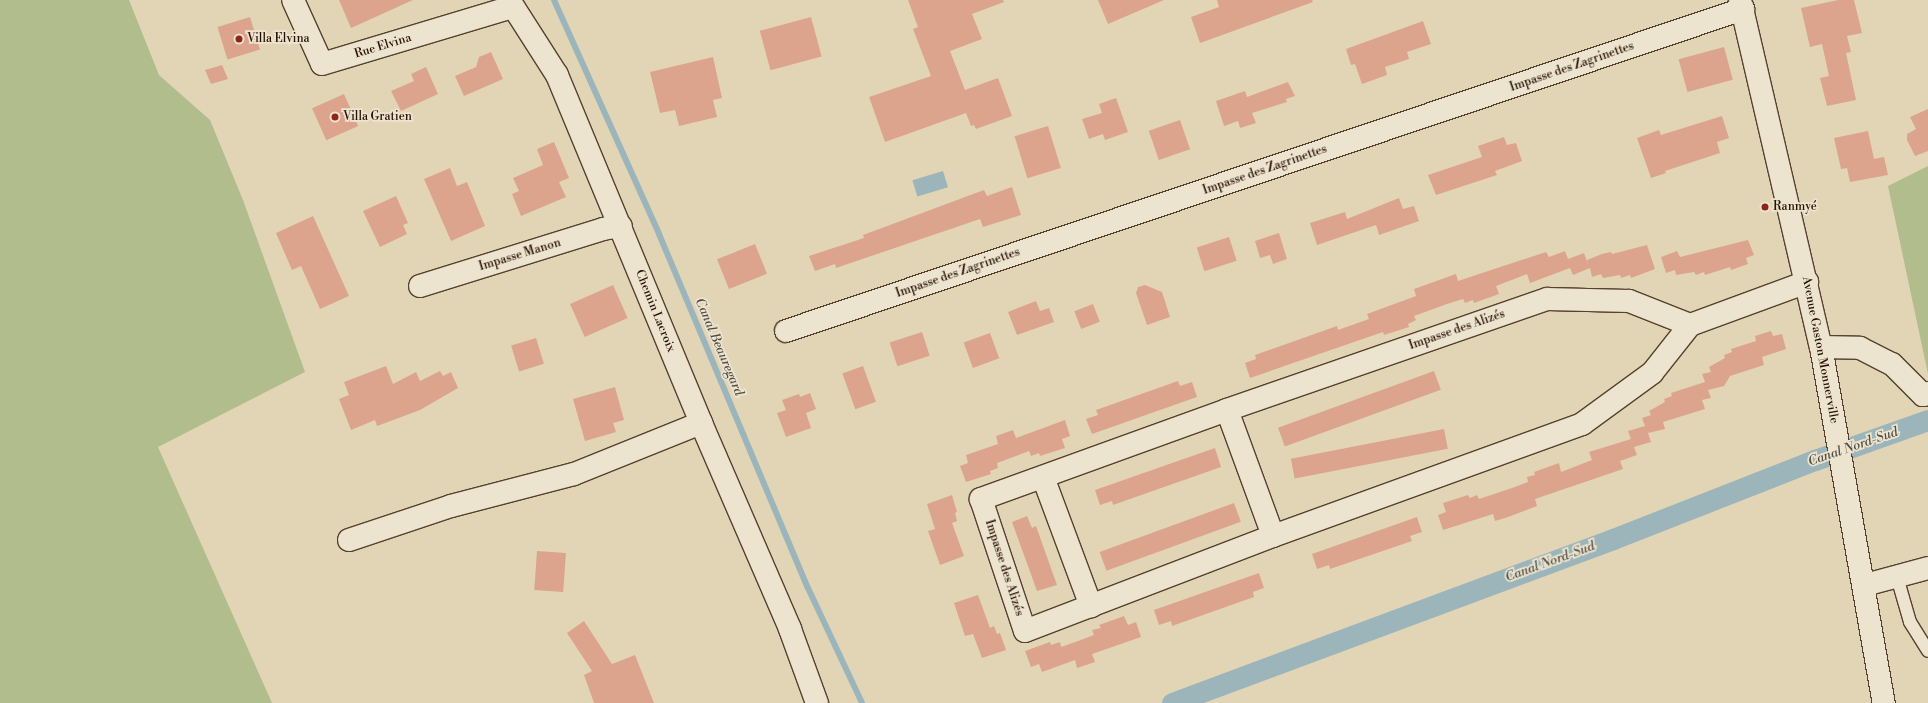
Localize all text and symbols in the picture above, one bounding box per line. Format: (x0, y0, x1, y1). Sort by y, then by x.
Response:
street label: Rue Elvina (353, 31, 413, 61)
place label: Villa Elvina (247, 32, 310, 46)
marker: Villa Elvina (234, 34, 244, 44)
street label: Impasse des Zagrinettes (1508, 39, 1636, 95)
place label: Villa Gratien (343, 110, 412, 124)
marker: Villa Gratien (330, 112, 340, 122)
street label: Impasse des Zagrinettes (1201, 142, 1329, 198)
place label: Ranmyé (1773, 200, 1817, 214)
marker: Ranmyé (1760, 202, 1770, 212)
street label: Impasse Manon (477, 236, 563, 274)
street label: Impasse des Zagrinettes (894, 245, 1022, 301)
street label: Chemin Lacroix (632, 268, 678, 354)
street label: Avenue Gaston Monnerville (1799, 275, 1841, 425)
water label: Canal Beauregard (691, 296, 747, 398)
street label: Impasse des Alizés (1407, 307, 1507, 353)
water label: Canal Nord-Sud (1806, 424, 1900, 470)
street label: Impasse des Alizés (982, 518, 1026, 618)
water label: Canal Nord-Sud (1503, 539, 1597, 585)

